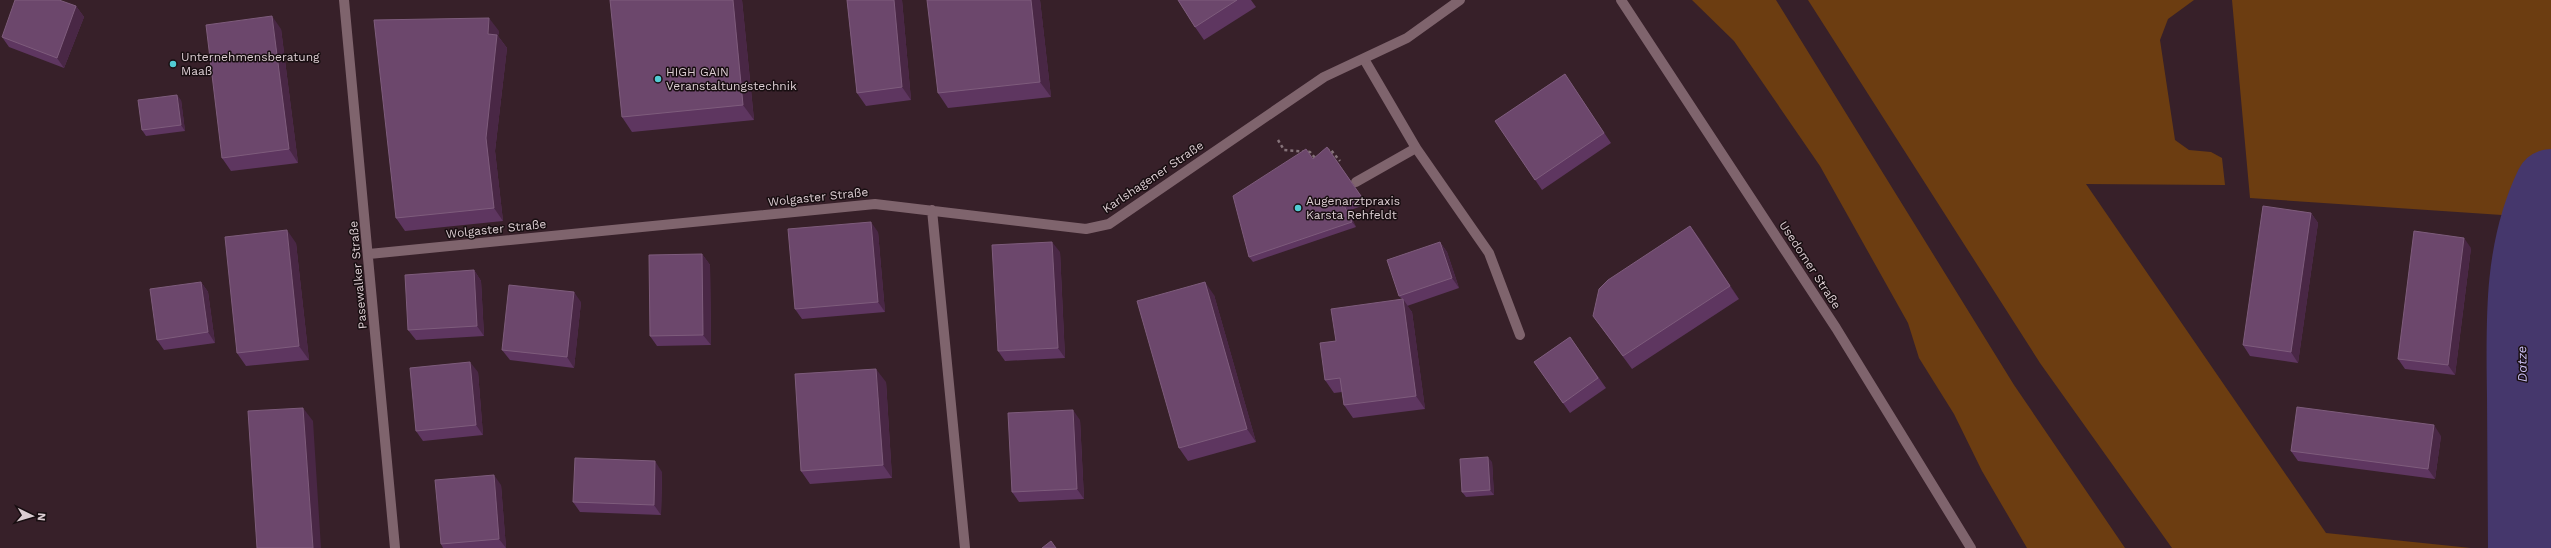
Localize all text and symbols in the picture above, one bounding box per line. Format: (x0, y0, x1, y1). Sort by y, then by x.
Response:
place label: Unternehmensberatung Maaß (181, 50, 320, 78)
marker: Unternehmensberatung Maaß (168, 59, 178, 69)
place label: HIGH GAIN Veranstaltungstechnik (666, 65, 797, 93)
marker: HIGH GAIN Veranstaltungstechnik (653, 74, 663, 84)
street label: Karlshagener Straße (1100, 138, 1206, 216)
street label: Wolgaster Straße (767, 185, 869, 209)
place label: Augenarztpraxis Karsta Rehfeldt (1306, 194, 1400, 222)
marker: Augenarztpraxis Karsta Rehfeldt (1293, 203, 1303, 213)
street label: Wolgaster Straße (445, 217, 547, 241)
street label: Usedomer Straße (1776, 218, 1844, 312)
street label: Pasewalker Straße (346, 220, 370, 330)
water label: Datze (2514, 346, 2530, 382)
north arrow (12, 496, 52, 536)
text: N (35, 512, 48, 521)

